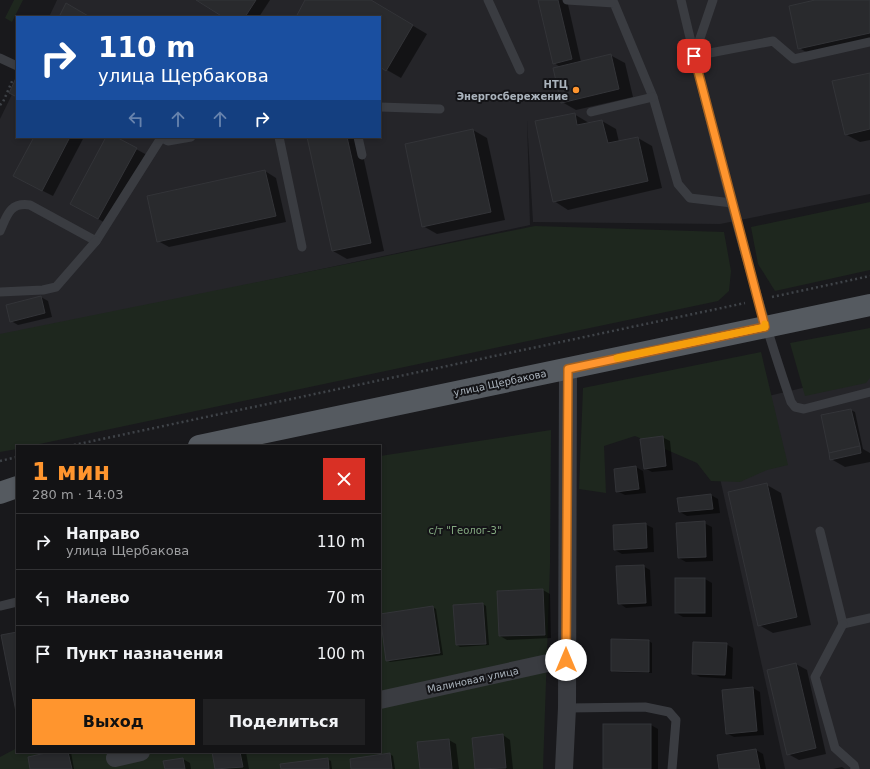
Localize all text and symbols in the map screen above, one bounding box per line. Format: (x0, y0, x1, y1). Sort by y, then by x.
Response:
text: 110 m (98, 31, 195, 64)
icon: right (32, 32, 84, 84)
pin (677, 39, 711, 73)
icon: arrive (683, 45, 705, 67)
text: улица Щербакова (98, 65, 269, 86)
place label: НТЦ Энергосбережение (457, 79, 568, 102)
marker: НТЦ Энергосбережение (571, 85, 581, 95)
icon: left (125, 108, 147, 130)
icon: ahead (167, 108, 189, 130)
icon: ahead (209, 108, 231, 130)
icon: right (251, 108, 273, 130)
street label: улица Щербакова (452, 368, 548, 398)
text: 1 мин (32, 458, 110, 486)
button: close (323, 458, 365, 500)
text: 280 m · 14:03 (32, 487, 123, 502)
text: Направо (66, 525, 140, 543)
park label: с/т "Геолог-3" (428, 525, 502, 536)
icon: right (32, 531, 54, 553)
text: 110 m (317, 533, 365, 551)
text: улица Щербакова (66, 543, 189, 558)
icon: left (32, 587, 54, 609)
text: Налево (66, 589, 130, 607)
text: 70 m (327, 589, 365, 607)
position arrow (545, 639, 587, 681)
icon: arrive (32, 643, 54, 665)
text: Пункт назначения (66, 645, 223, 663)
text: 100 m (317, 645, 365, 663)
street label: Малиновая улица (426, 665, 520, 695)
button: Выход (32, 699, 195, 745)
button: Поделиться (203, 699, 365, 745)

